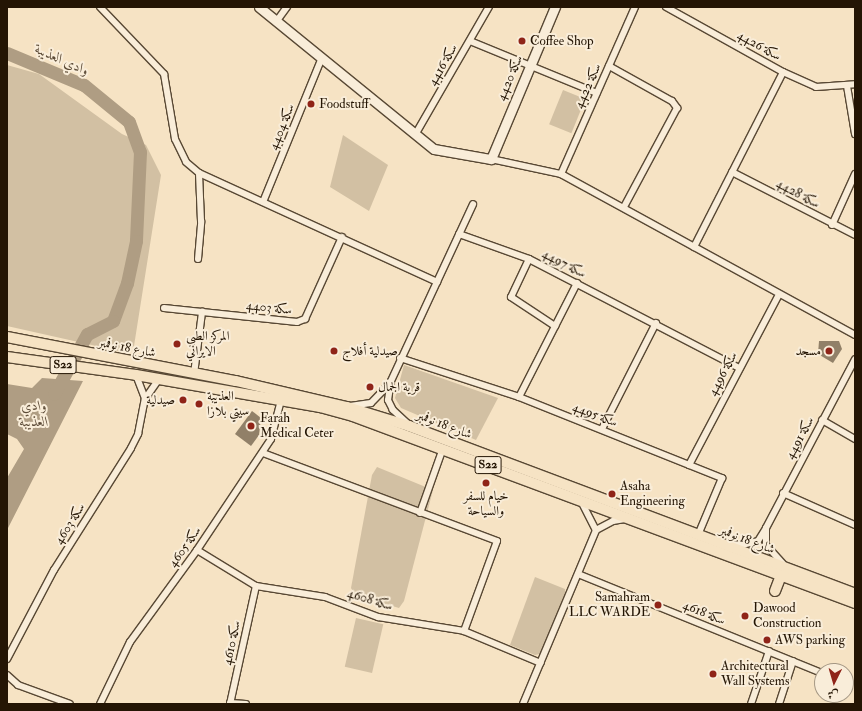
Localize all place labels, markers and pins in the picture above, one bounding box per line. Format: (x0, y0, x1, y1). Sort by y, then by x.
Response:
place label: Coffee Shop (530, 33, 594, 49)
marker: Coffee Shop (517, 36, 527, 46)
place label: Foodstuff (319, 96, 369, 112)
marker: Foodstuff (306, 99, 316, 109)
place label: المركز الطبي الايراني (186, 329, 230, 360)
marker: المركز الطبي الايراني (171, 338, 183, 350)
place label: صيدلية أفلاج (342, 343, 398, 359)
place label: مسجد (795, 343, 821, 359)
marker: صيدلية أفلاج (329, 346, 339, 356)
marker: مسجد (824, 346, 834, 356)
place label: قرية الجمال (378, 379, 420, 395)
marker: قرية الجمال (365, 382, 375, 392)
place label: العذيبة سيتي بلازا (207, 389, 249, 420)
place label: صيدلية (146, 392, 175, 408)
marker: صيدلية (178, 395, 188, 405)
marker: العذيبة سيتي بلازا (194, 399, 204, 409)
place label: Farah Medical Ceter (260, 411, 334, 442)
marker: Farah Medical Ceter (245, 420, 257, 432)
marker: خيام للسفر والسياحة (481, 478, 491, 488)
place label: Asaha Engineering (620, 479, 685, 510)
place label: خيام للسفر والسياحة (464, 489, 508, 520)
marker: Asaha Engineering (607, 489, 617, 499)
place label: Samahram LLC WARDE (569, 590, 650, 621)
marker: Samahram LLC WARDE (653, 600, 663, 610)
place label: Dawood Construction (753, 601, 822, 632)
marker: Dawood Construction (740, 611, 750, 621)
place label: AWS parking (775, 632, 845, 648)
marker: AWS parking (762, 635, 772, 645)
place label: Architectural Wall Systems (721, 659, 789, 690)
marker: Architectural Wall Systems (708, 669, 718, 679)

